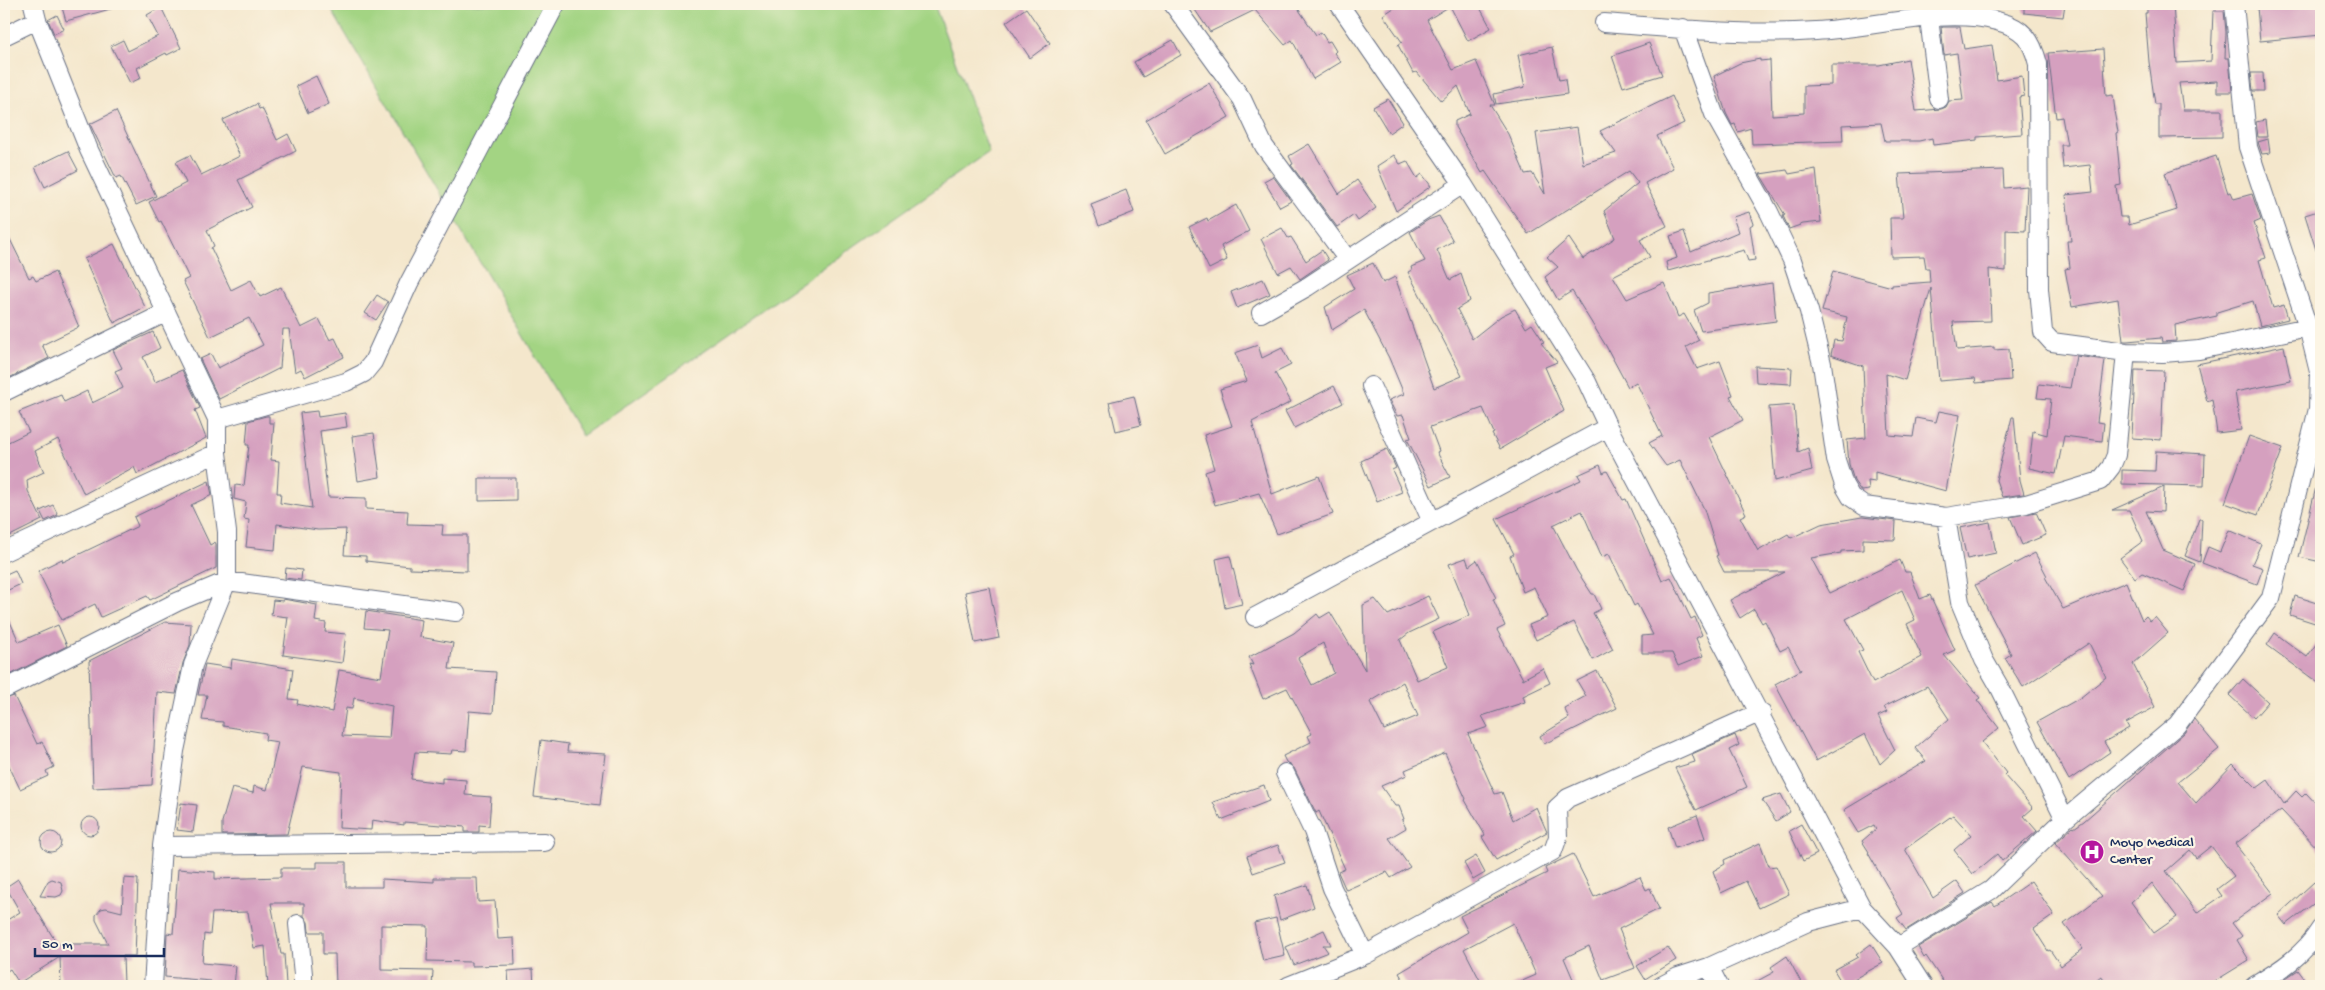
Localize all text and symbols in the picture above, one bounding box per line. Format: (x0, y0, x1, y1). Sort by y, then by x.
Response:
place label: Moyo Medical Center (2110, 834, 2194, 869)
hospital icon: Moyo Medical Center (2079, 839, 2105, 865)
scale bar (35, 925, 164, 957)
text: 50 m (42, 936, 73, 954)

